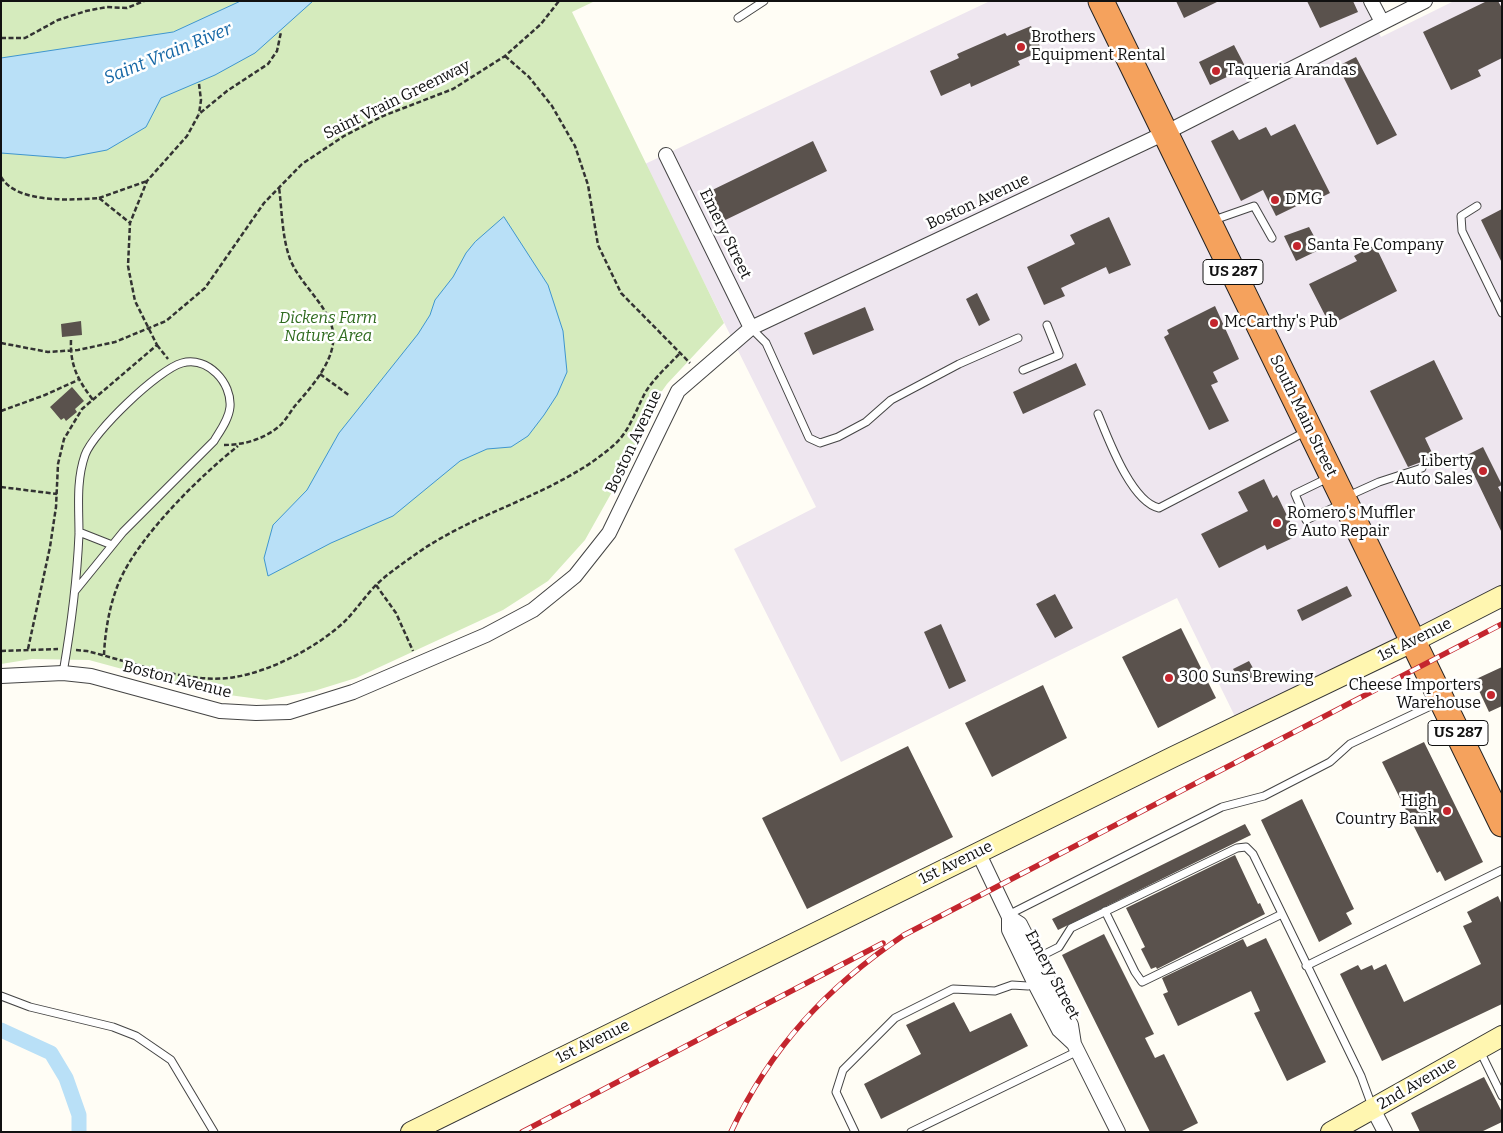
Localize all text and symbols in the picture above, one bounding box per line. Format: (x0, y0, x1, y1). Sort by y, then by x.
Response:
water label: Saint Vrain River (101, 18, 235, 90)
place label: Brothers Equipment Rental (1031, 28, 1165, 66)
marker: Brothers Equipment Rental (1015, 41, 1027, 53)
street label: Saint Vrain Greenway (321, 56, 473, 144)
place label: Taqueria Arandas (1226, 61, 1357, 81)
marker: Taqueria Arandas (1210, 65, 1222, 77)
street label: Boston Avenue (923, 170, 1033, 234)
street label: Emery Street (695, 186, 755, 282)
place label: DMG (1285, 190, 1323, 210)
marker: DMG (1269, 194, 1281, 206)
place label: Santa Fe Company (1307, 236, 1444, 256)
marker: Santa Fe Company (1291, 240, 1303, 252)
road number: US 287 (1203, 260, 1263, 284)
park label: Dickens Farm Nature Area (279, 309, 377, 347)
place label: McCarthy's Pub (1224, 313, 1338, 333)
marker: McCarthy's Pub (1208, 317, 1220, 329)
street label: South Main Street (1265, 352, 1341, 480)
street label: Boston Avenue (602, 387, 666, 497)
place label: Liberty Auto Sales (1395, 452, 1473, 490)
marker: Liberty Auto Sales (1477, 465, 1489, 477)
place label: Romero's Muffler & Auto Repair (1287, 504, 1415, 542)
marker: Romero's Muffler & Auto Repair (1271, 517, 1283, 529)
street label: 1st Avenue (1375, 614, 1455, 666)
street label: Boston Avenue (121, 657, 233, 703)
place label: 300 Suns Brewing (1179, 668, 1314, 688)
marker: 300 Suns Brewing (1163, 672, 1175, 684)
place label: Cheese Importers Warehouse (1349, 676, 1481, 714)
marker: Cheese Importers Warehouse (1485, 689, 1497, 701)
road number: US 287 (1428, 720, 1488, 746)
place label: High Country Bank (1335, 792, 1437, 830)
marker: High Country Bank (1441, 805, 1453, 817)
street label: 1st Avenue (916, 837, 996, 889)
street label: Emery Street (1021, 927, 1083, 1023)
street label: 1st Avenue (553, 1016, 633, 1068)
street label: 2nd Avenue (1374, 1054, 1460, 1114)

